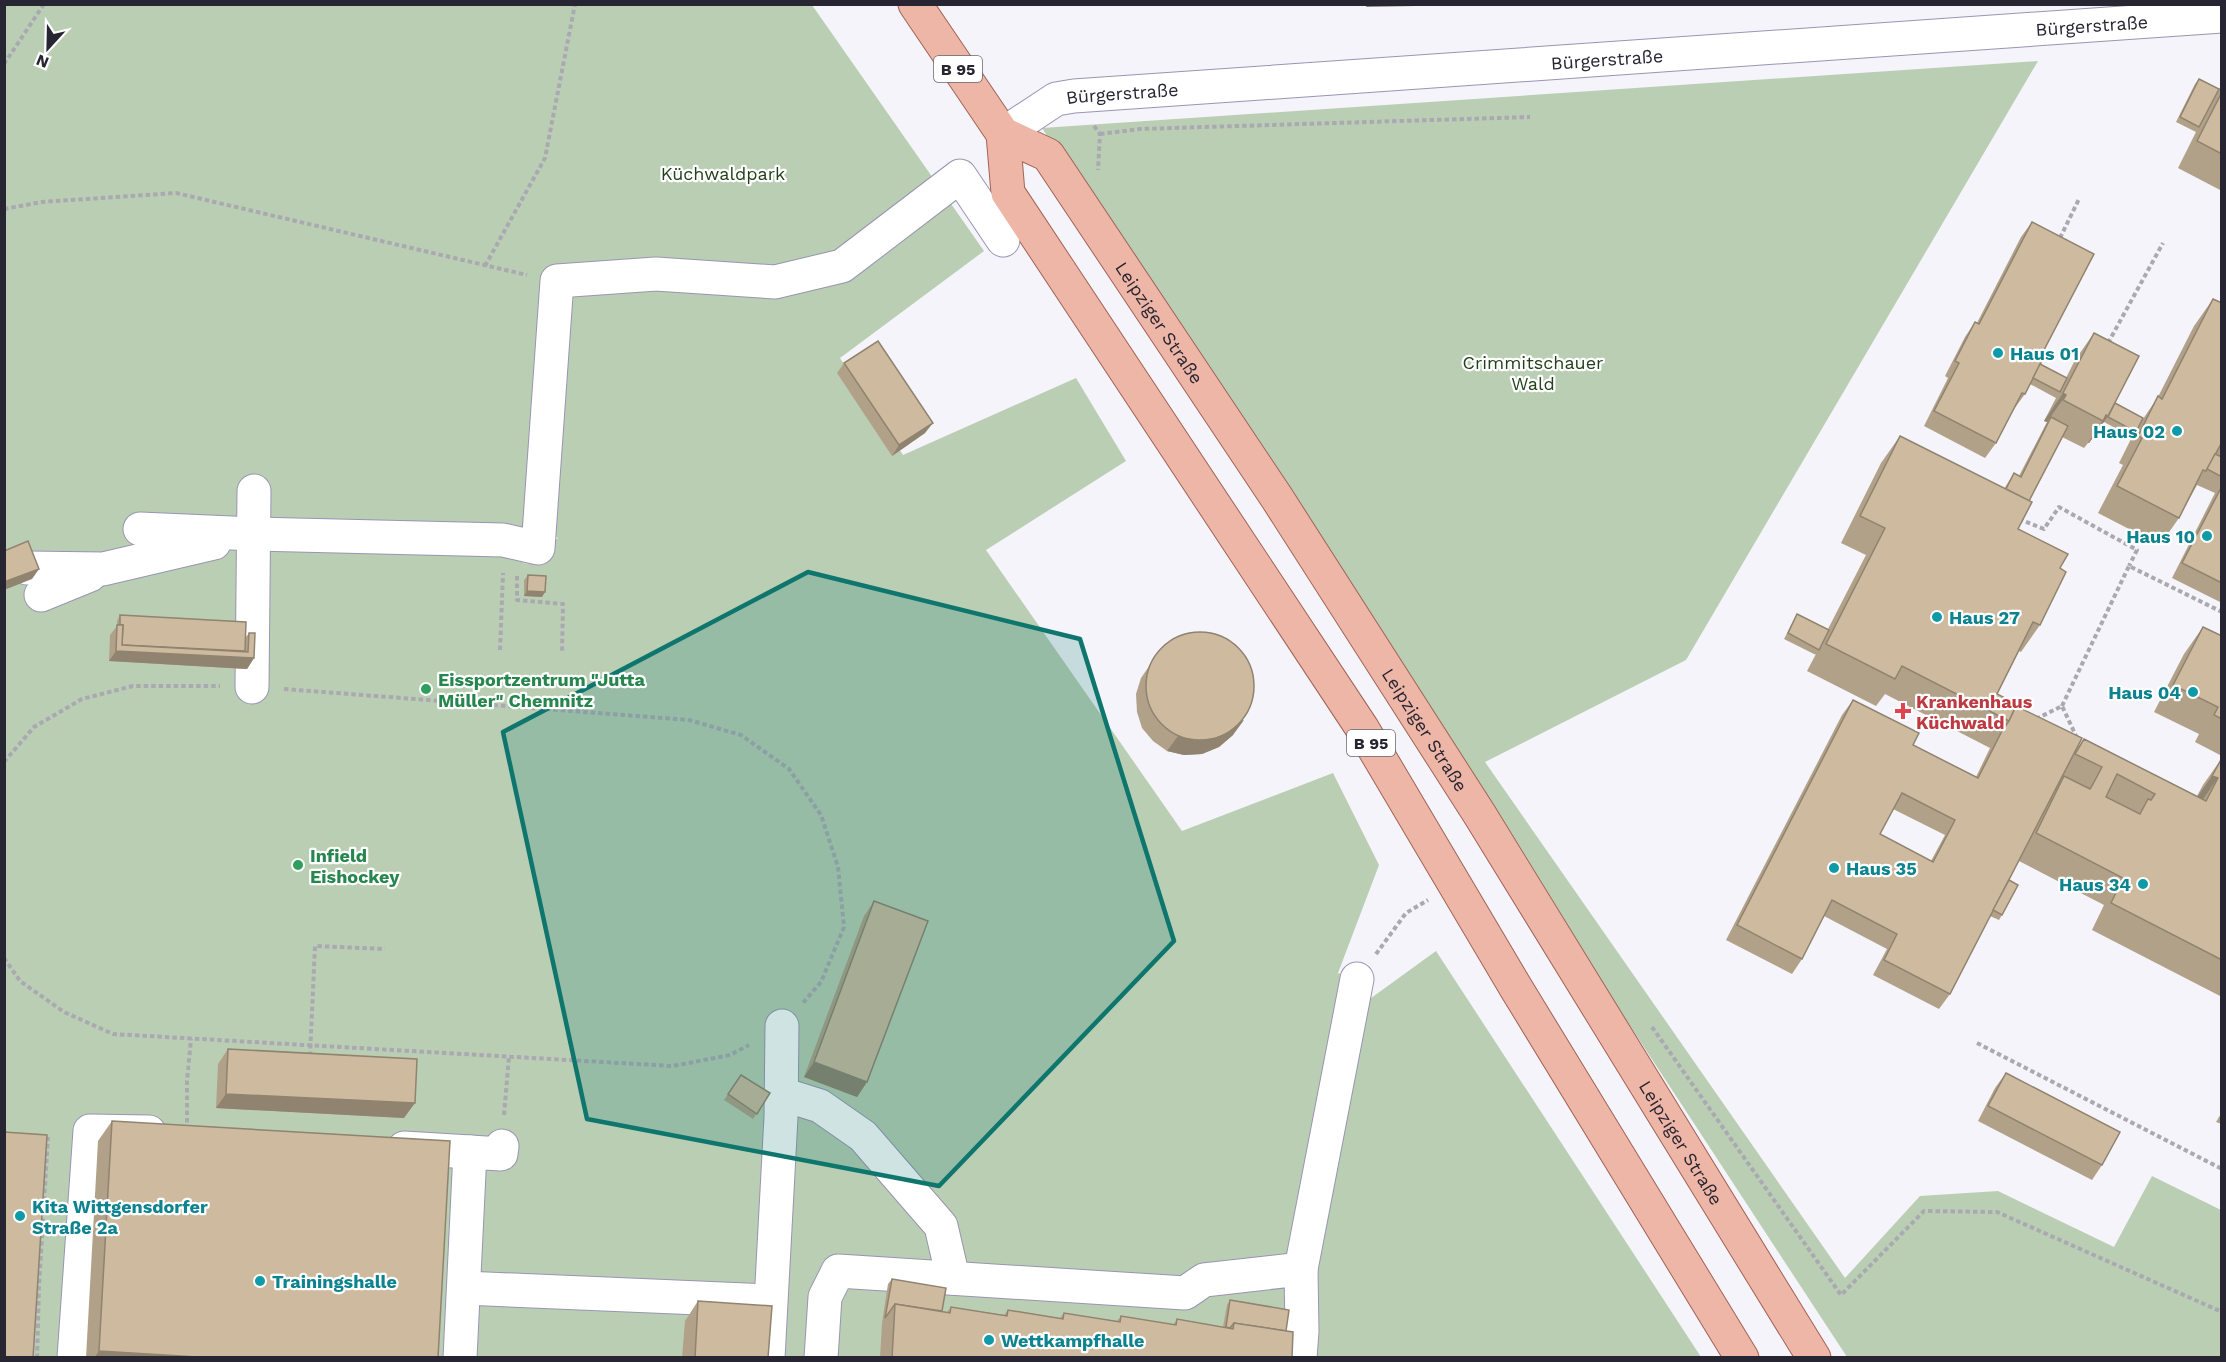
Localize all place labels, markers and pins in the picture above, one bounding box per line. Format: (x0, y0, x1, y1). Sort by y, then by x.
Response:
place label: Haus 01 (2010, 343, 2079, 364)
marker: Haus 01 (1991, 346, 2005, 360)
place label: Haus 02 (2093, 421, 2165, 442)
marker: Haus 02 (2170, 424, 2184, 438)
place label: Haus 10 (2126, 526, 2195, 547)
marker: Haus 10 (2200, 529, 2214, 543)
place label: Haus 27 (1949, 607, 2020, 628)
marker: Haus 27 (1930, 610, 1944, 624)
place label: Eissportzentrum "Jutta Müller" Chemnitz (438, 669, 646, 711)
marker: Eissportzentrum "Jutta Müller" Chemnitz (419, 682, 433, 696)
place label: Haus 04 (2108, 682, 2181, 703)
marker: Haus 04 (2186, 685, 2200, 699)
place label: Krankenhaus Küchwald (1916, 691, 2033, 733)
marker: Krankenhaus Küchwald (1894, 702, 1912, 720)
place label: Infield Eishockey (310, 845, 400, 887)
marker: Infield Eishockey (291, 858, 305, 872)
place label: Haus 35 (1846, 858, 1917, 879)
marker: Haus 35 (1827, 861, 1841, 875)
place label: Haus 34 (2059, 874, 2131, 895)
marker: Haus 34 (2136, 877, 2150, 891)
place label: Kita Wittgensdorfer Straße 2a (32, 1196, 208, 1238)
marker: Kita Wittgensdorfer Straße 2a (13, 1209, 27, 1223)
place label: Trainingshalle (272, 1271, 397, 1292)
marker: Trainingshalle (253, 1274, 267, 1288)
place label: Wettkampfhalle (1001, 1330, 1145, 1351)
marker: Wettkampfhalle (982, 1333, 996, 1347)

